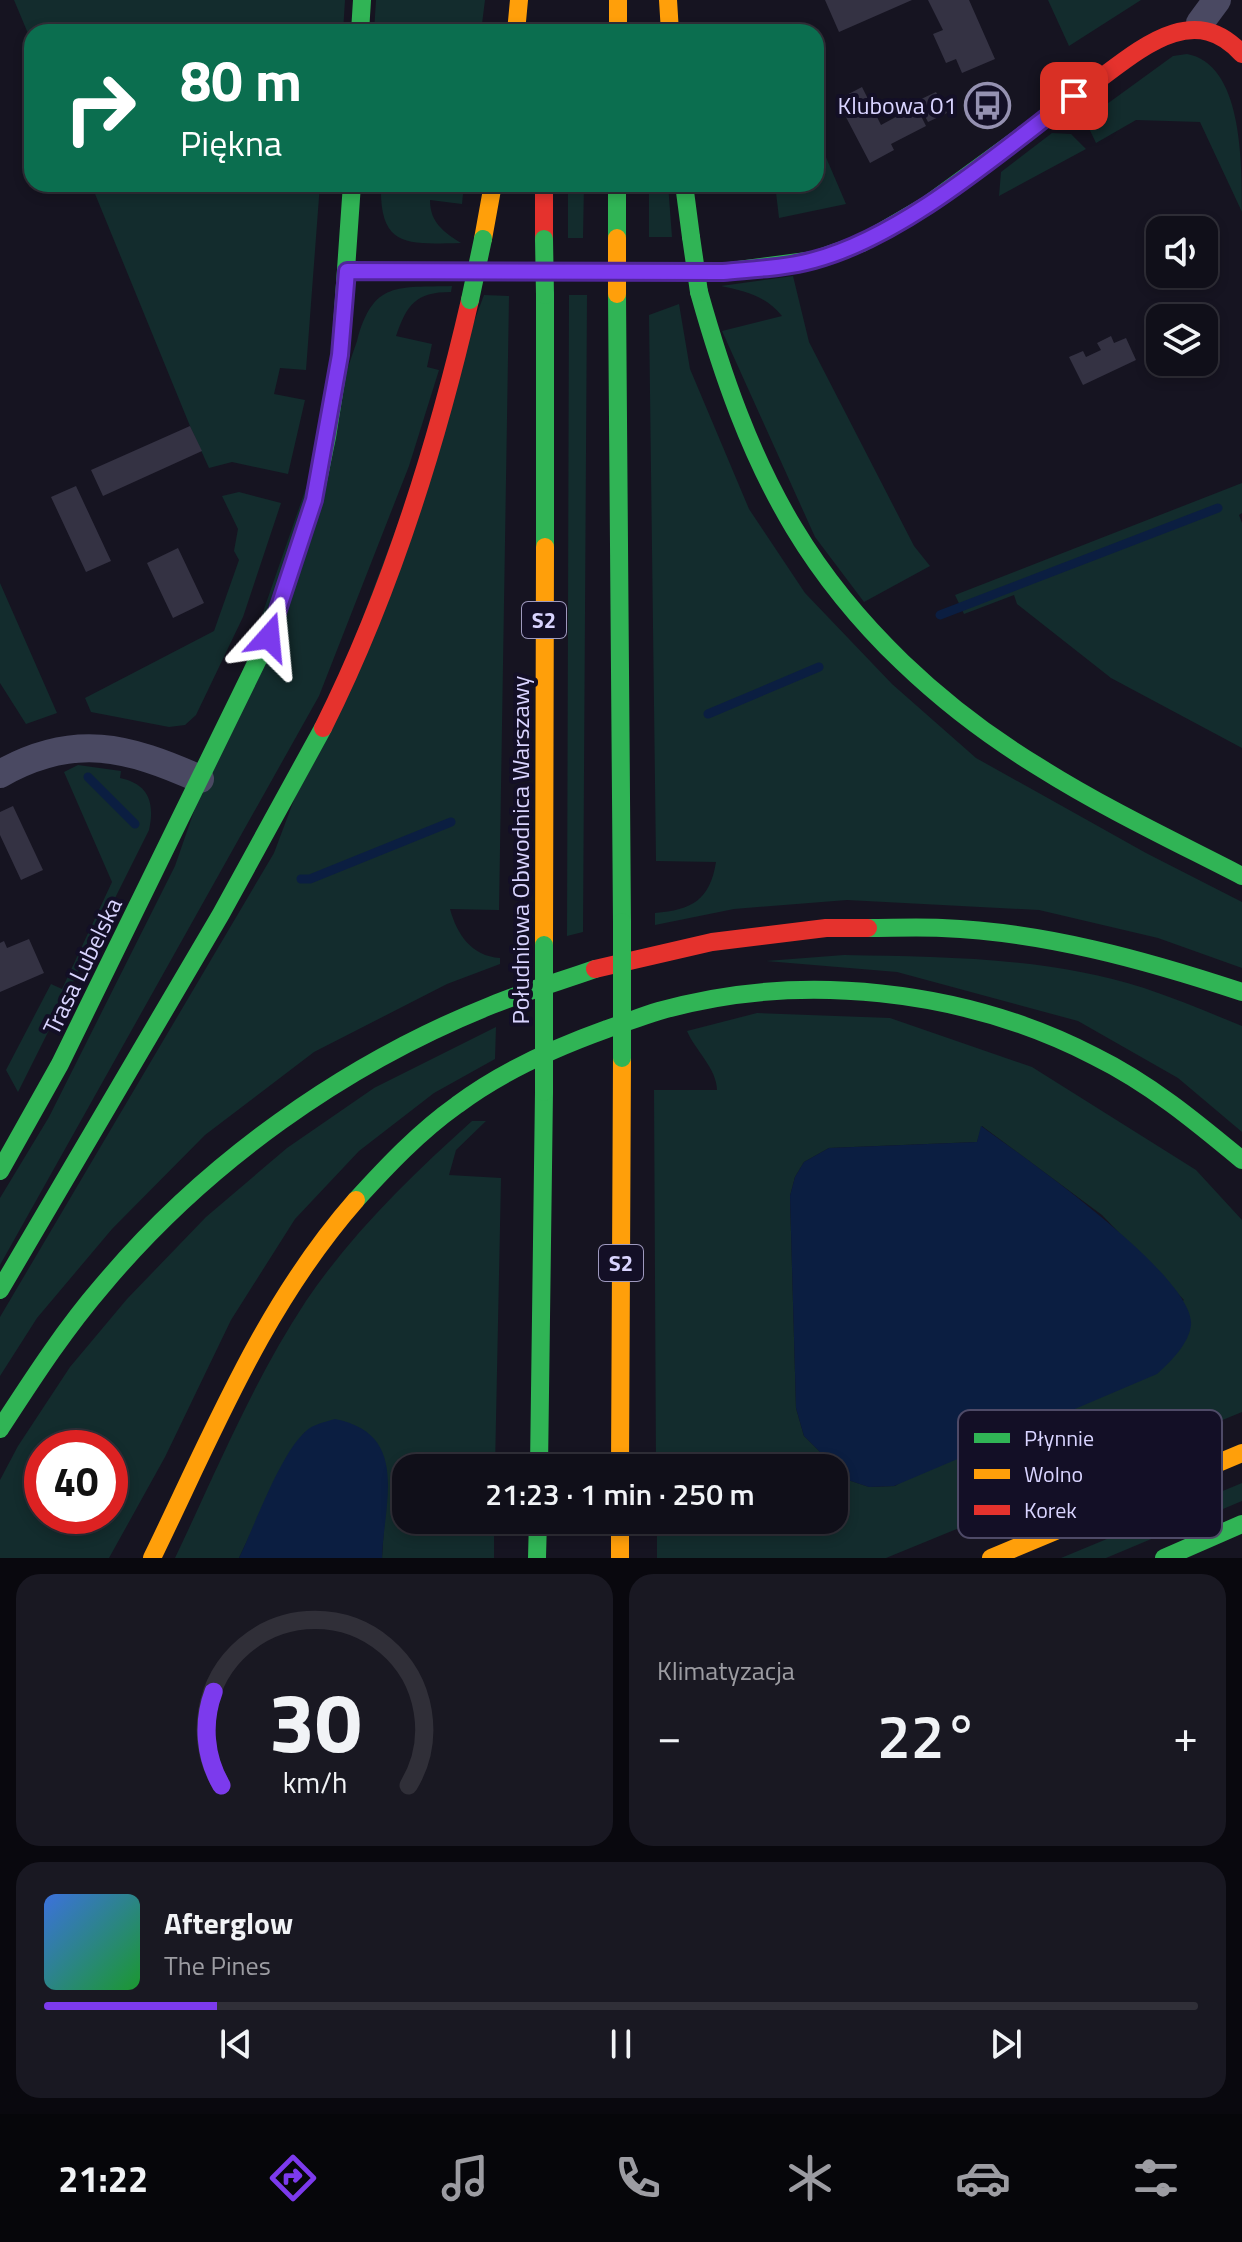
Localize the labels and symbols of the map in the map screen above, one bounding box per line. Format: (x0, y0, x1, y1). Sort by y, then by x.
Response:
pin (1040, 62, 1108, 130)
bus stop icon: Klubowa 01 (964, 81, 1012, 129)
place label: Klubowa 01 (838, 87, 957, 123)
position arrow (227, 595, 311, 679)
road number: S2 (522, 602, 566, 638)
street label: Południowa Obwodnica Warszawy (502, 675, 538, 1024)
street label: Trasa Lubelska (33, 891, 131, 1041)
road number: S2 (599, 1245, 643, 1281)
legend (958, 1410, 1222, 1538)
text: Płynnie (1024, 1421, 1094, 1455)
speed limit sign: 40 (24, 1430, 128, 1534)
text: Wolno (1024, 1457, 1083, 1491)
text: Korek (1024, 1493, 1077, 1527)

